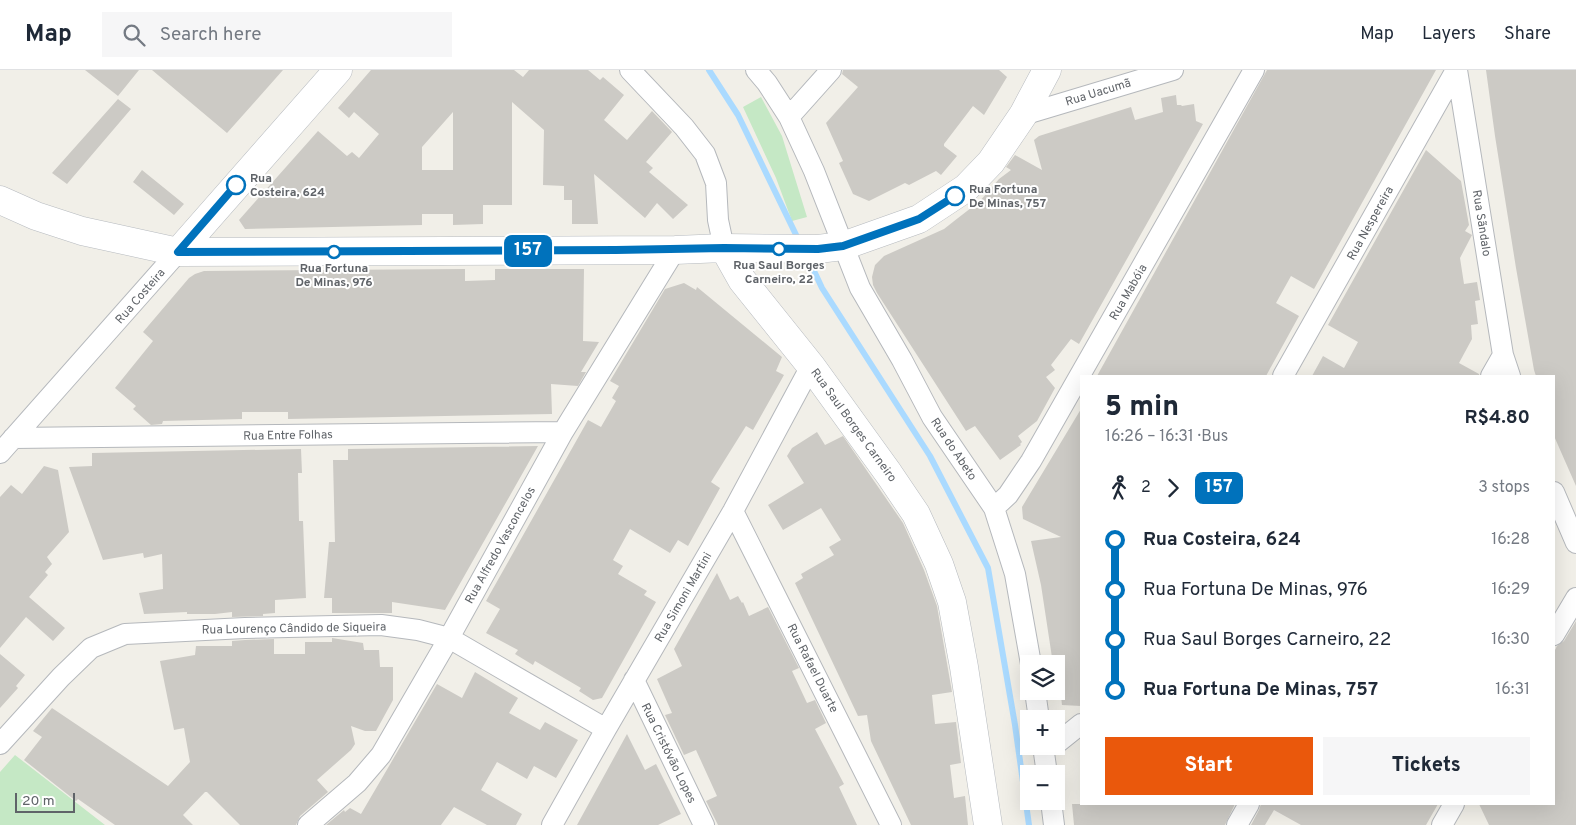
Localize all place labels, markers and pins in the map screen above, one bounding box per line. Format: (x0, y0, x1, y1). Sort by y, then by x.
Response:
place label: Rua Costeira, 624 (250, 171, 325, 201)
marker: Rua Costeira, 624 (226, 175, 246, 195)
place label: Rua Fortuna De Minas, 757 (969, 182, 1046, 212)
marker: Rua Fortuna De Minas, 757 (945, 186, 965, 206)
marker: Rua Saul Borges Carneiro, 22 (772, 242, 786, 256)
marker: Rua Fortuna De Minas, 976 (327, 245, 341, 259)
place label: Rua Saul Borges Carneiro, 22 (733, 258, 825, 288)
place label: Rua Fortuna De Minas, 976 (295, 261, 373, 291)

